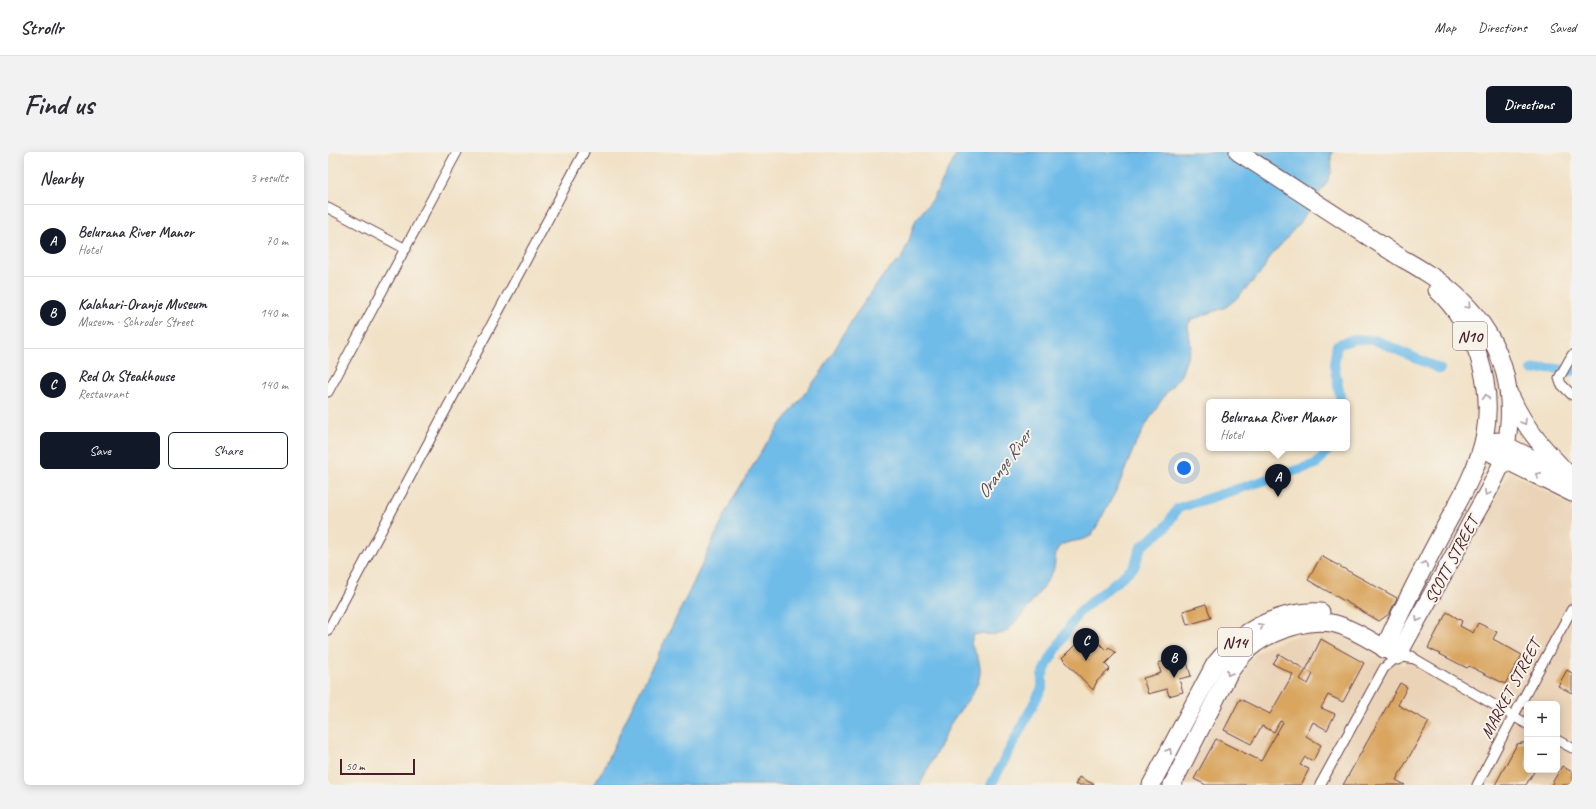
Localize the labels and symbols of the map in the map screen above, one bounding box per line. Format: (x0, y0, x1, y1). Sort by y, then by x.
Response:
one-way arrow (1463, 301, 1471, 309)
road number: N10 (1453, 322, 1487, 350)
one-way arrow (1482, 394, 1491, 400)
one-way arrow (1520, 418, 1527, 425)
water label: Orange River (972, 423, 1038, 503)
your location (1174, 458, 1194, 478)
pin: A (1265, 464, 1291, 497)
one-way arrow (1535, 472, 1542, 480)
one-way arrow (1484, 489, 1491, 496)
street label: SCOTT STREET (1420, 510, 1485, 607)
one-way arrow (1420, 561, 1428, 569)
one-way arrow (1415, 615, 1423, 623)
one-way arrow (1256, 623, 1264, 631)
pin: C (1073, 628, 1099, 661)
road number: N14 (1218, 628, 1252, 656)
street label: MARKET STREET (1476, 633, 1547, 742)
pin: B (1161, 645, 1187, 678)
one-way arrow (1227, 669, 1234, 676)
one-way arrow (1165, 748, 1172, 755)
scale bar (340, 757, 415, 776)

